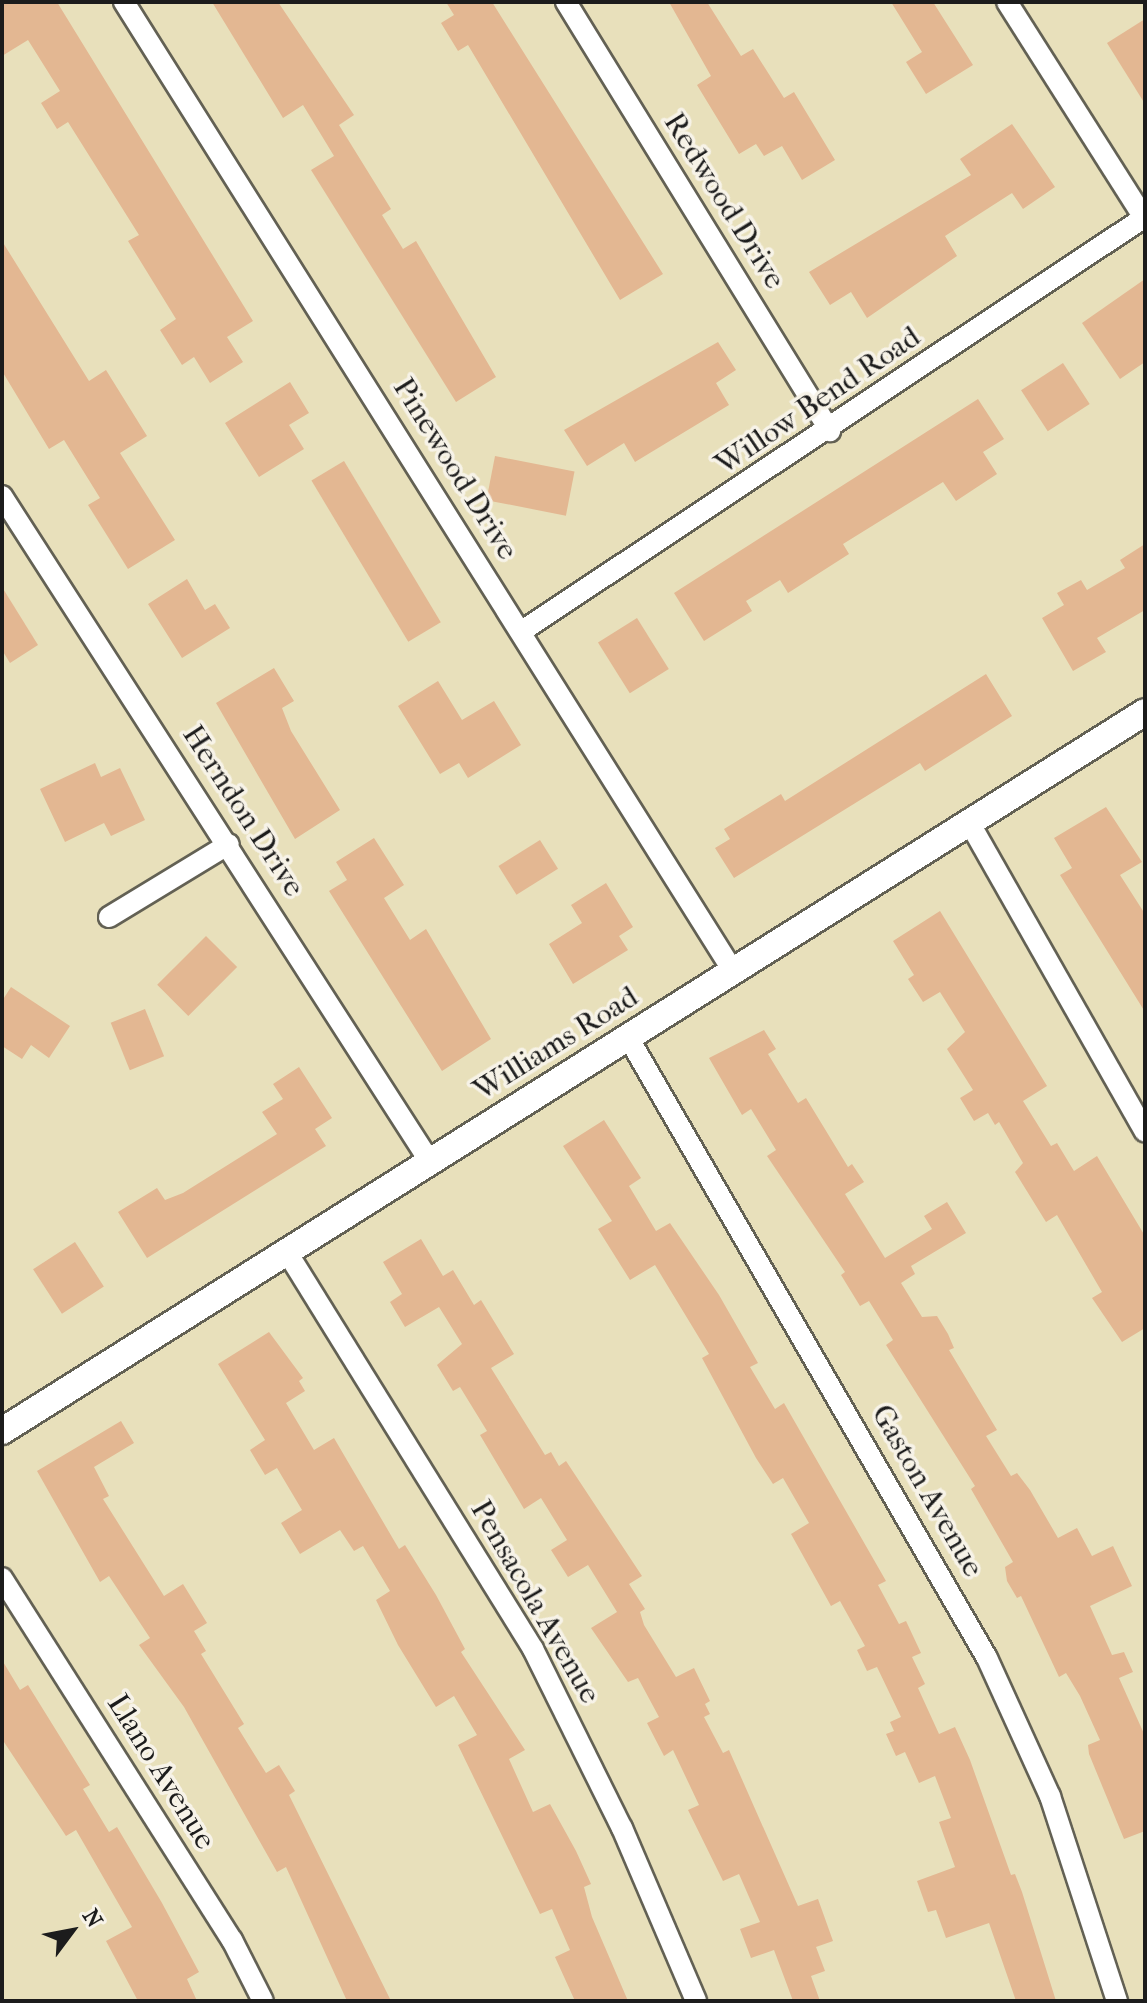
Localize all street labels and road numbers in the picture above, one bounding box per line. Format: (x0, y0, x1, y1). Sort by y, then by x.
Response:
street label: Redwood Drive (656, 106, 792, 296)
street label: Willow Bend Road (709, 319, 927, 483)
street label: Pinewood Drive (385, 372, 525, 566)
street label: Herndon Drive (174, 719, 312, 903)
street label: Williams Road (467, 979, 645, 1109)
street label: Gaston Avenue (863, 1399, 991, 1583)
street label: Pensacola Avenue (462, 1494, 608, 1710)
street label: Llano Avenue (99, 1688, 223, 1856)

